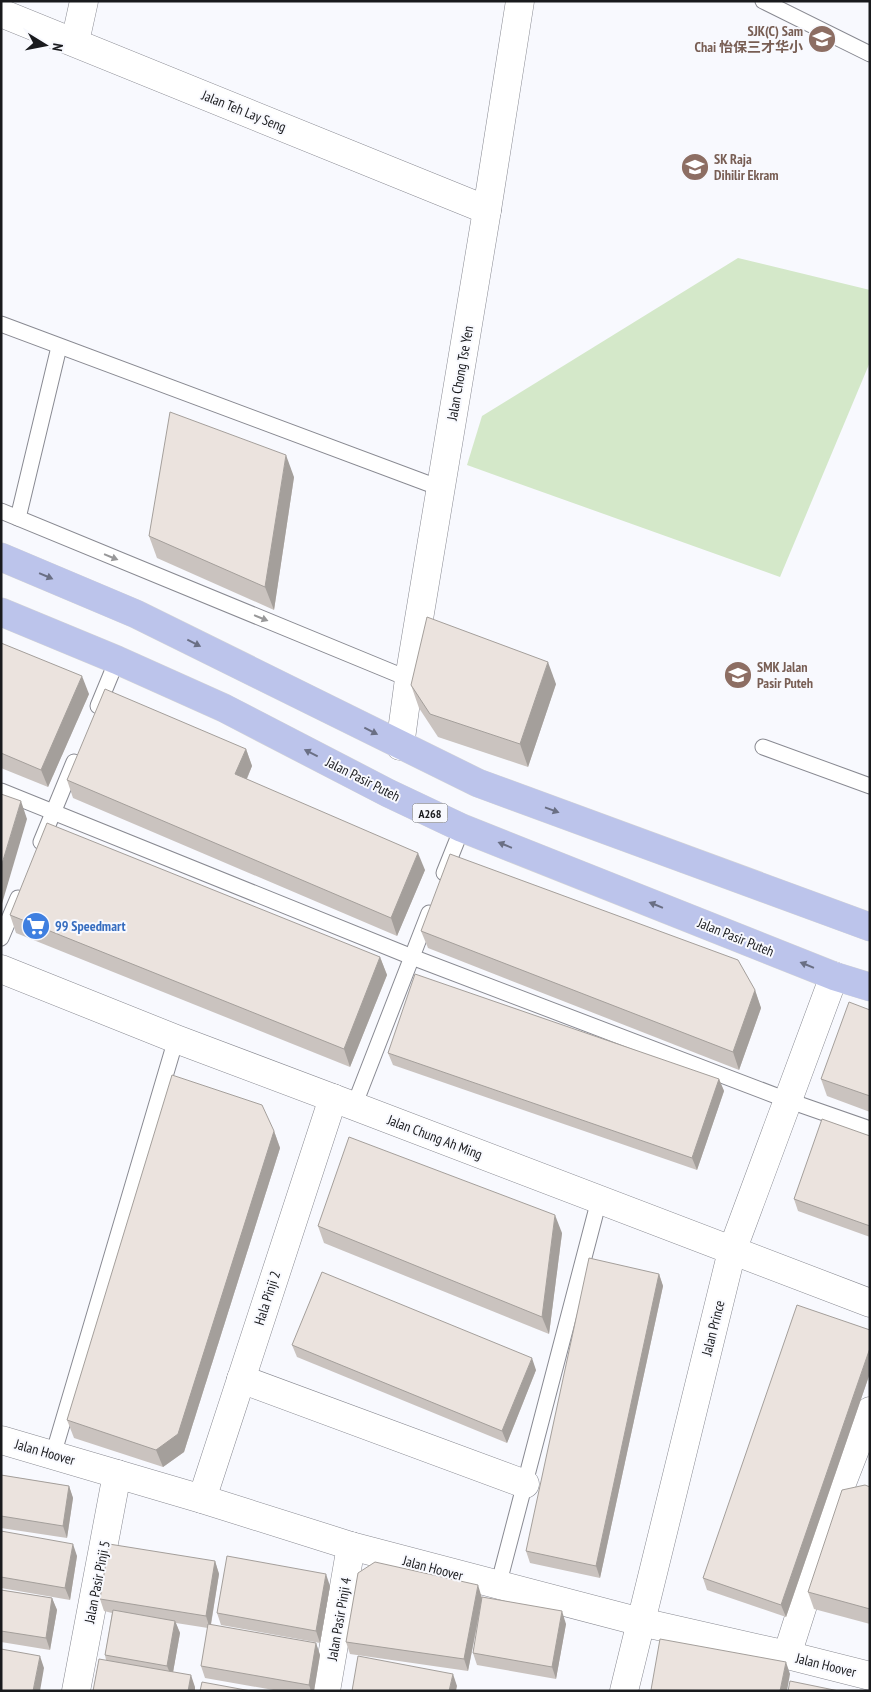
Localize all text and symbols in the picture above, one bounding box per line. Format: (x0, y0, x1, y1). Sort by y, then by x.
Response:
north arrow (20, 20, 70, 70)
place label: SJK(C) Sam Chai 怡保三才华小 (695, 22, 803, 56)
school or university icon: SJK(C) Sam Chai 怡保三才华小 (807, 24, 837, 54)
text: N (48, 42, 67, 53)
street label: Jalan Teh Lay Seng (198, 86, 289, 136)
place label: SK Raja Dihilir Ekram (714, 150, 779, 184)
school or university icon: SK Raja Dihilir Ekram (680, 152, 710, 182)
street label: Jalan Chong Tse Yen (443, 324, 477, 423)
one-way arrow (104, 553, 118, 561)
one-way arrow (39, 572, 53, 580)
one-way arrow (254, 615, 268, 623)
one-way arrow (187, 639, 201, 647)
place label: SMK Jalan Pasir Puteh (757, 658, 813, 692)
school or university icon: SMK Jalan Pasir Puteh (723, 660, 753, 690)
one-way arrow (364, 727, 378, 735)
one-way arrow (304, 749, 318, 757)
street label: Jalan Pasir Puteh (322, 752, 403, 805)
road number: A268 (412, 804, 448, 822)
one-way arrow (544, 807, 559, 814)
one-way arrow (498, 841, 512, 849)
one-way arrow (648, 901, 663, 909)
supermarket icon: 99 Speedmart (21, 911, 51, 941)
street label: Jalan Pasir Puteh (694, 913, 777, 960)
place label: 99 Speedmart (55, 917, 125, 935)
one-way arrow (800, 961, 815, 968)
street label: Jalan Chung Ah Ming (384, 1110, 485, 1163)
street label: Hala Pinji 2 (250, 1269, 284, 1327)
street label: Jalan Prince (697, 1298, 729, 1359)
street label: Jalan Hoover (12, 1435, 77, 1469)
street label: Jalan Pasir Pinji 5 (80, 1539, 114, 1626)
street label: Jalan Hoover (400, 1551, 465, 1585)
street label: Jalan Pasir Pinji 4 (323, 1575, 355, 1663)
street label: Jalan Hoover (793, 1649, 858, 1681)

